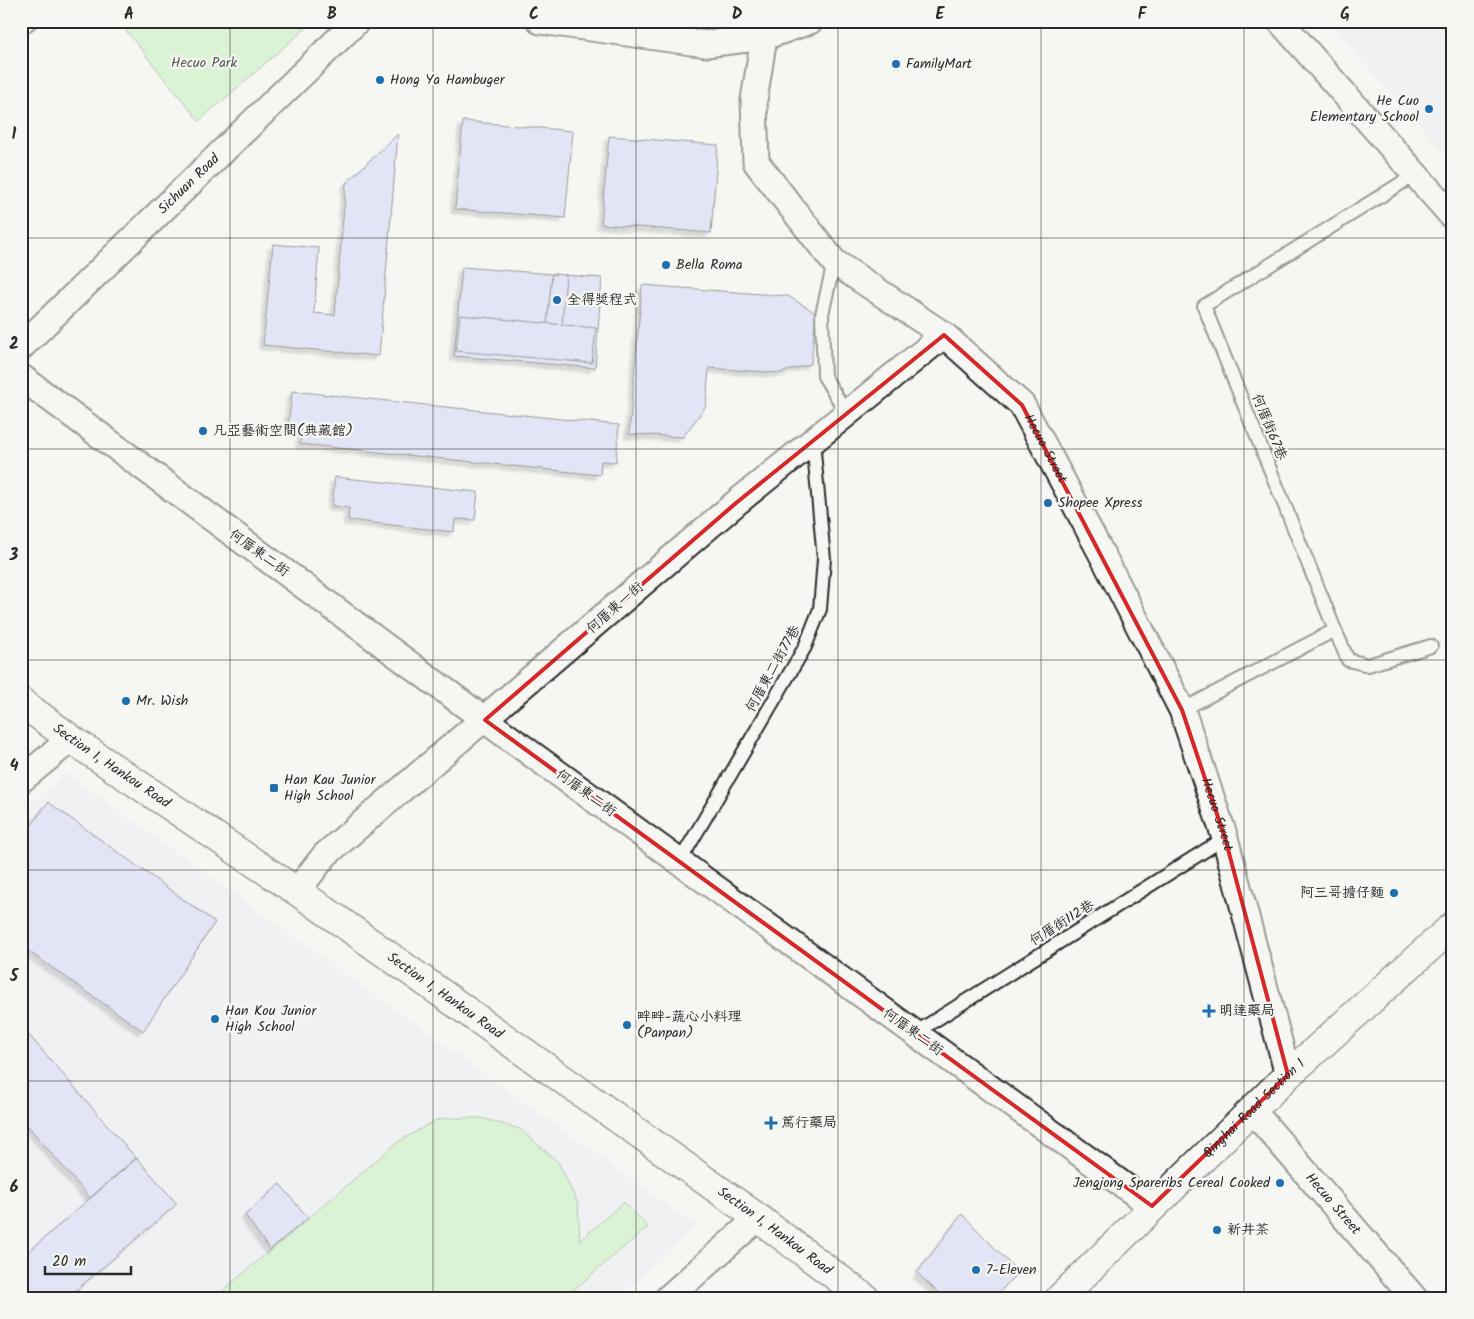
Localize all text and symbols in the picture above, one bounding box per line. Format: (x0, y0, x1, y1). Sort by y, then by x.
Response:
text: A (124, 2, 134, 27)
text: B (327, 2, 337, 27)
text: C (529, 2, 539, 27)
text: D (732, 2, 743, 27)
text: E (936, 2, 946, 27)
text: F (1138, 2, 1148, 27)
text: G (1340, 2, 1350, 27)
park label: Hecuo Park (171, 52, 237, 74)
place label: FamilyMart (906, 53, 973, 75)
marker: FamilyMart (890, 58, 902, 70)
place label: Hong Ya Hambuger (390, 69, 506, 91)
marker: Hong Ya Hambuger (374, 74, 386, 86)
place label: He Cuo Elementary School (1310, 90, 1420, 128)
marker: He Cuo Elementary School (1423, 103, 1435, 115)
text: 1 (12, 122, 17, 147)
street label: Sichuan Road (153, 148, 226, 219)
place label: Bella Roma (676, 254, 743, 276)
marker: Bella Roma (660, 259, 672, 271)
place label: 全得獎程式 (567, 289, 637, 311)
marker: 全得獎程式 (551, 294, 563, 306)
text: 2 (9, 332, 19, 357)
street label: 何厝街67巷 (1246, 390, 1293, 465)
street label: Hecuo Street (1018, 410, 1073, 488)
place label: 凡亞藝術空間(典藏館) (213, 420, 353, 442)
marker: 凡亞藝術空間(典藏館) (197, 425, 209, 437)
place label: Shopee Xpress (1058, 492, 1143, 514)
marker: Shopee Xpress (1042, 497, 1054, 509)
street label: 何厝東二街 (224, 524, 294, 582)
text: 3 (9, 543, 19, 568)
street label: 何厝東一街 (581, 577, 649, 639)
street label: 何厝東二街77巷 (740, 620, 807, 717)
place label: Mr. Wish (136, 690, 188, 712)
marker: Mr. Wish (120, 695, 132, 707)
street label: Section 1, Hankou Road (48, 718, 176, 815)
text: 4 (10, 754, 19, 779)
street label: 何厝東二街 (551, 764, 621, 822)
place label: Han Kau Junior High School (284, 769, 377, 807)
street label: Hecuo Street (1195, 775, 1239, 854)
marker: Han Kau Junior High School (268, 782, 280, 794)
place label: 阿三哥擔仔麵 (1300, 882, 1384, 904)
marker: 阿三哥擔仔麵 (1388, 887, 1400, 899)
street label: 何厝街112巷 (1025, 894, 1100, 952)
street label: Section 1, Hankou Road (382, 947, 509, 1045)
text: 5 (9, 964, 20, 989)
place label: Han Kou Junior High School (225, 1000, 317, 1038)
place label: 明達藥局 (1219, 1000, 1275, 1022)
street label: 何厝東二街 (878, 1003, 948, 1061)
marker: 明達藥局 (1203, 1005, 1215, 1017)
place label: 畔畔-蔬心小料理 (Panpan) (637, 1006, 741, 1044)
marker: Han Kou Junior High School (209, 1013, 221, 1025)
marker: 畔畔-蔬心小料理 (Panpan) (621, 1019, 633, 1031)
street label: Qinghai Road Section 1 (1197, 1053, 1310, 1164)
place label: 篤行藥局 (781, 1112, 837, 1134)
marker: 篤行藥局 (765, 1117, 777, 1129)
street label: Hecuo Street (1300, 1168, 1367, 1240)
place label: Jengjong Spareribs Cereal Cooked (1073, 1172, 1271, 1194)
text: 6 (10, 1175, 19, 1200)
marker: Jengjong Spareribs Cereal Cooked (1274, 1177, 1286, 1189)
street label: Section 1, Hankou Road (713, 1181, 838, 1282)
place label: 新井茶 (1227, 1219, 1269, 1241)
marker: 新井茶 (1211, 1224, 1223, 1236)
scale bar (45, 1244, 131, 1276)
text: 20 m (52, 1250, 86, 1274)
place label: 7-Eleven (986, 1259, 1036, 1281)
marker: 7-Eleven (970, 1264, 982, 1276)

